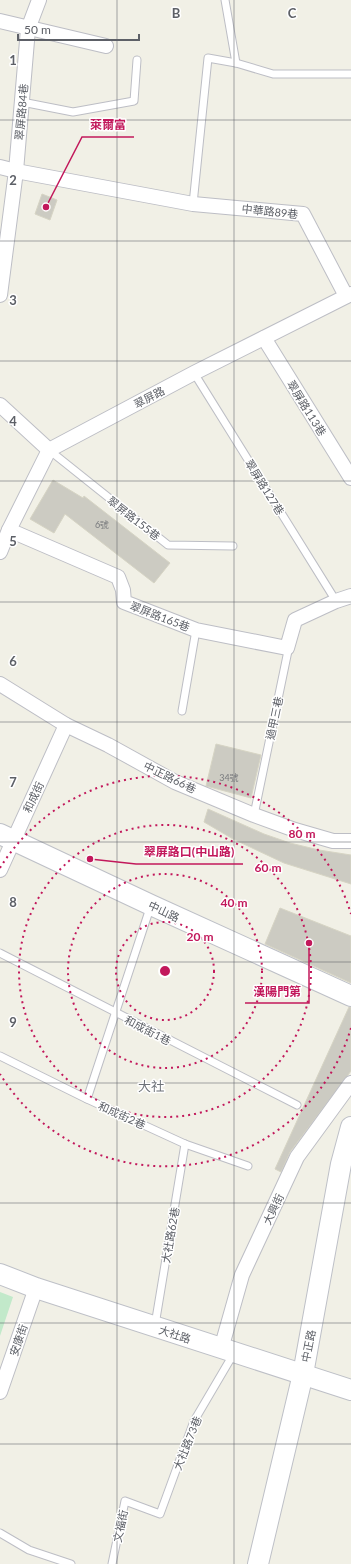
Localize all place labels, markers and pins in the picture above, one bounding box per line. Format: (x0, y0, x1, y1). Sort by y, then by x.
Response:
callout: 萊爾富 (82, 113, 134, 137)
callout: 翠屏路口(中山路) (136, 840, 243, 864)
centre of rings (158, 964, 172, 978)
callout: 漢陽門第 (245, 979, 309, 1003)

